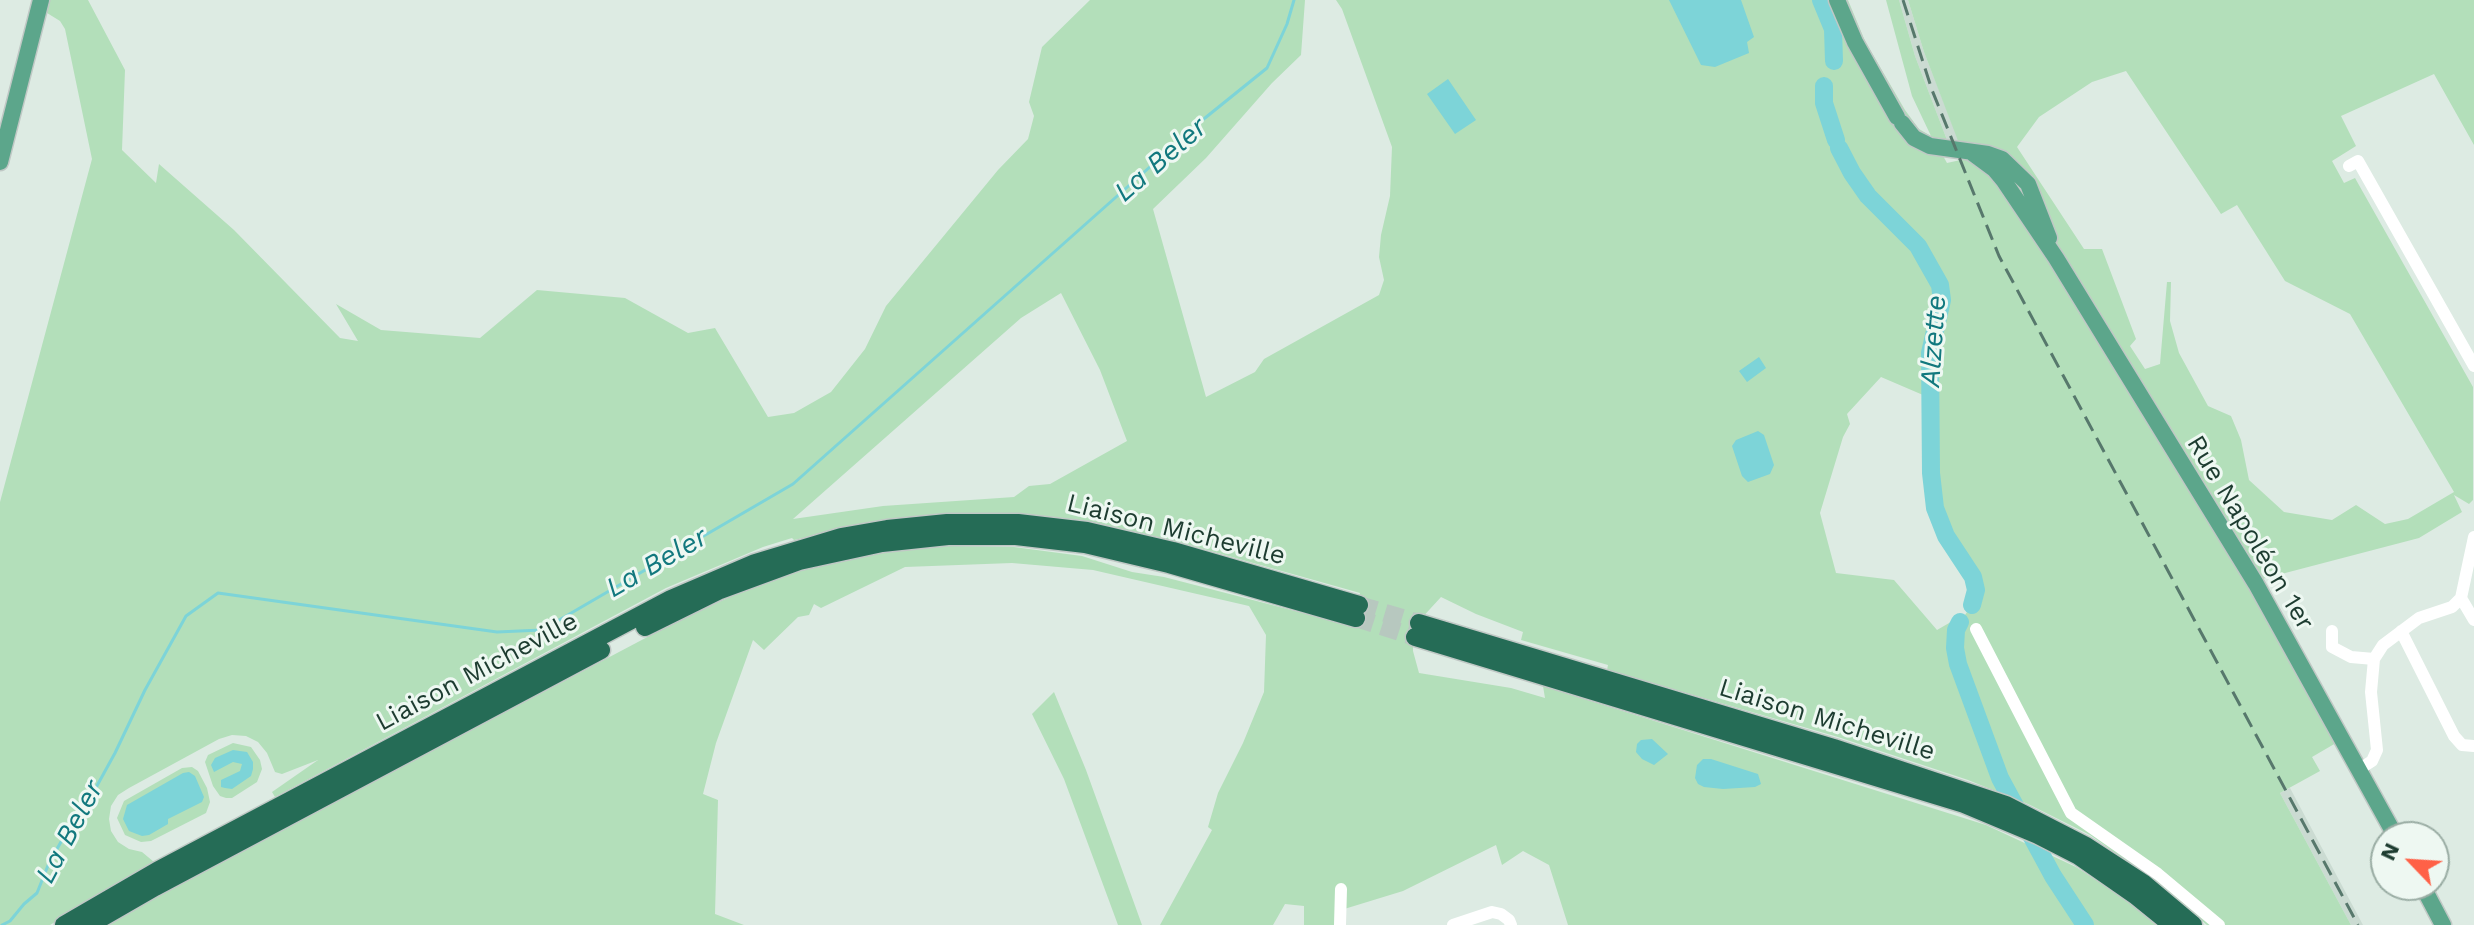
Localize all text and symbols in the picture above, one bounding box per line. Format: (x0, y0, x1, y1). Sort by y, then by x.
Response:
water label: La Beler (1108, 111, 1214, 209)
water label: Alzette (1914, 294, 1954, 388)
street label: Rue Napoléon 1er (2180, 430, 2320, 636)
street label: Liaison Micheville (1063, 488, 1289, 572)
water label: La Beler (600, 521, 714, 605)
street label: Liaison Micheville (371, 606, 583, 738)
street label: Liaison Micheville (1715, 672, 1939, 768)
water label: La Beler (29, 775, 111, 889)
north arrow (2370, 821, 2450, 901)
text: N (2375, 839, 2404, 864)

